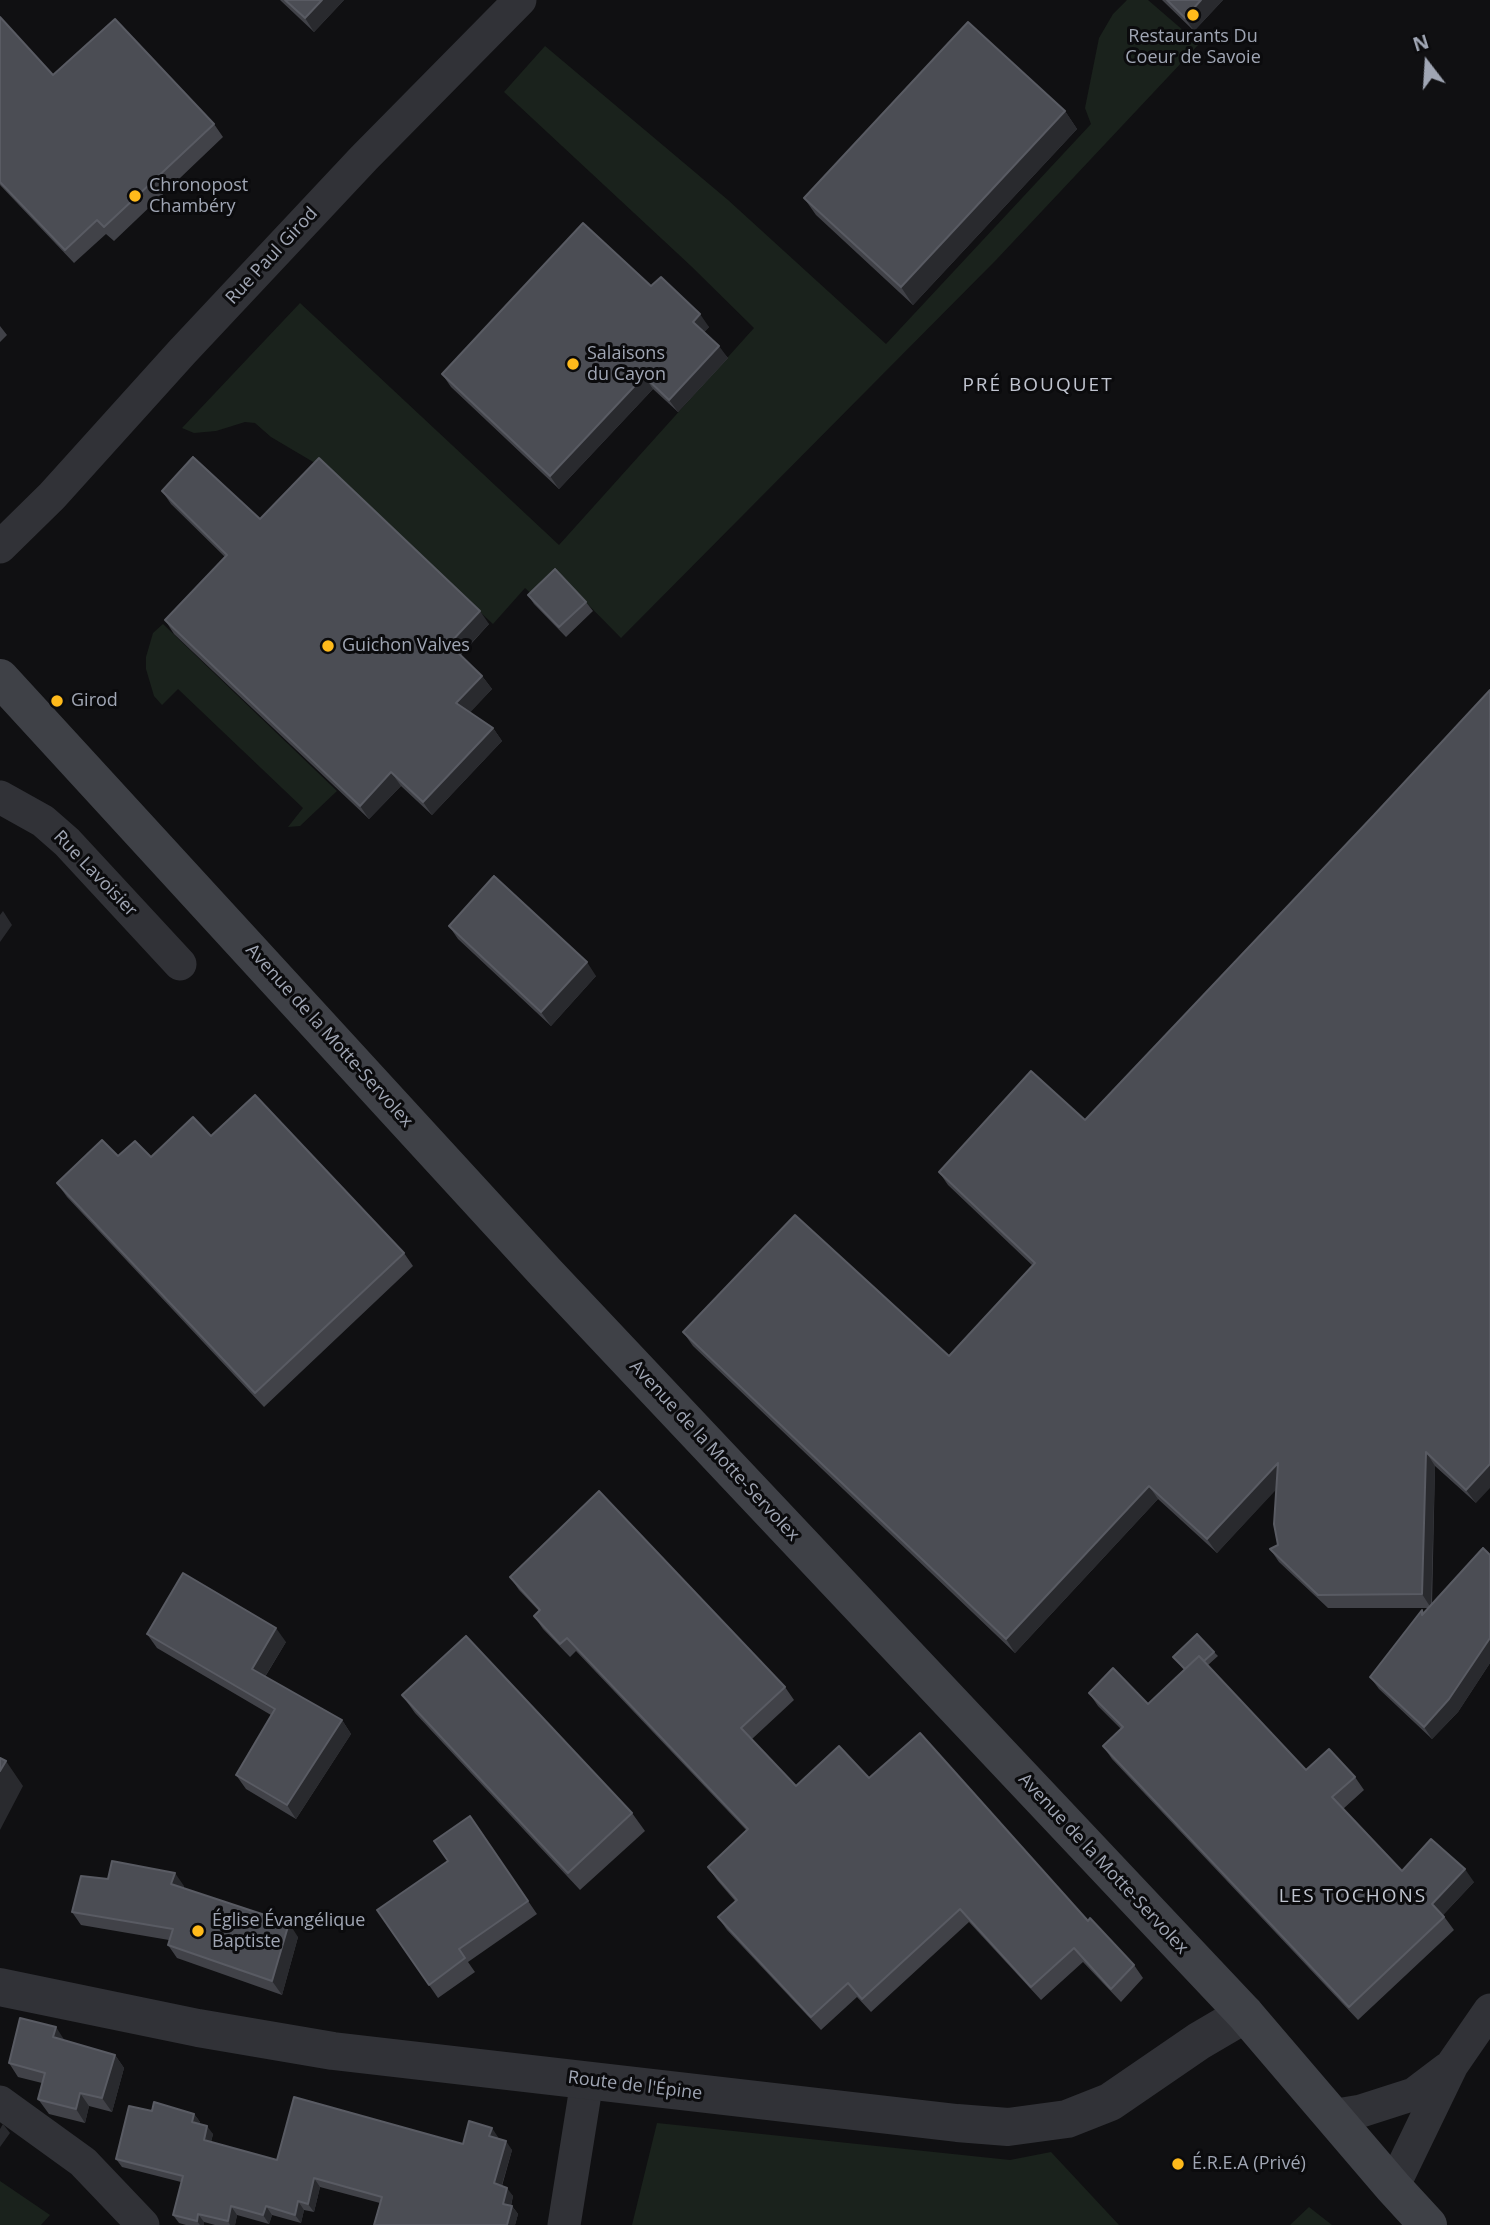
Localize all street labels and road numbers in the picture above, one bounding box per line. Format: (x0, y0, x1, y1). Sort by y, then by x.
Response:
street label: Rue Paul Girod (222, 203, 322, 309)
street label: Rue Lavoisier (49, 826, 141, 922)
street label: Avenue de la Motte-Servolex (241, 940, 417, 1132)
street label: Avenue de la Motte-Servolex (624, 1356, 804, 1546)
street label: Avenue de la Motte-Servolex (1013, 1769, 1193, 1959)
street label: Route de l'Épine (567, 2067, 703, 2105)

